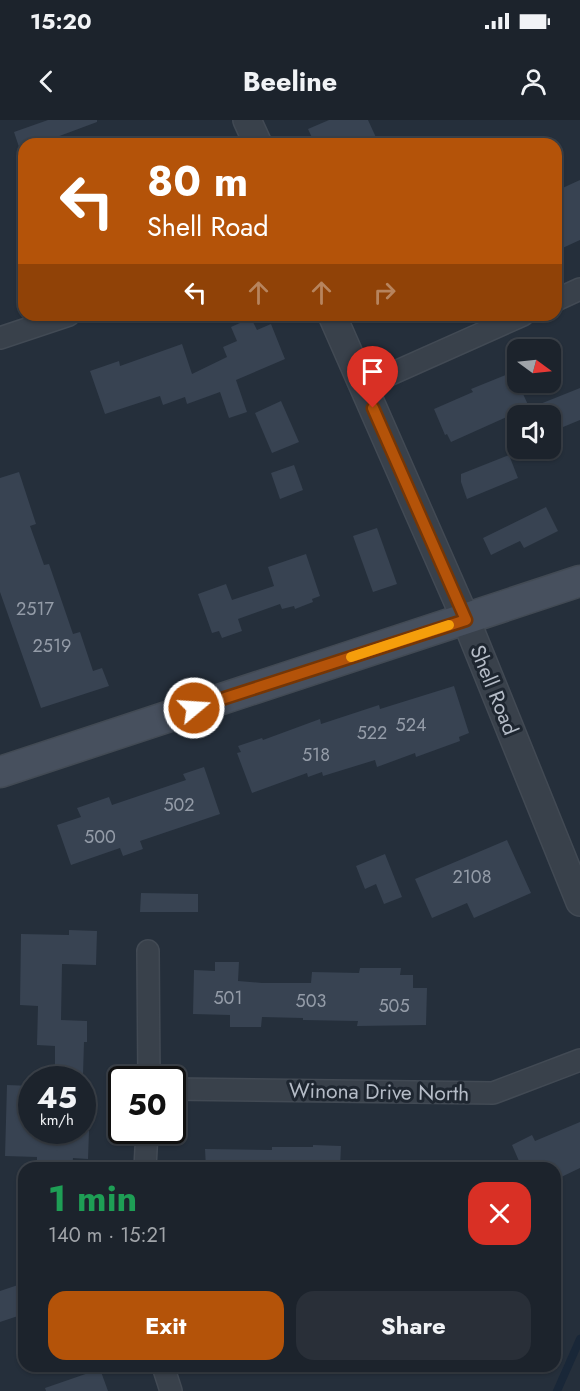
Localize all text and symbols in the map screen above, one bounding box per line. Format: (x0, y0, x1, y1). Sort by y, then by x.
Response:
text: 15:20 (30, 5, 91, 37)
text: Beeline (243, 62, 337, 101)
icon: back (30, 65, 63, 98)
icon: person (517, 65, 550, 98)
text: 80 m (147, 151, 248, 212)
icon: left (48, 162, 126, 240)
text: Shell Road (147, 207, 269, 246)
icon: left (179, 276, 212, 309)
icon: ahead (242, 276, 275, 309)
icon: ahead (305, 276, 338, 309)
icon: right (368, 276, 401, 309)
north arrow (507, 339, 561, 393)
map controls (507, 339, 561, 459)
pin (347, 346, 398, 408)
icon: arrive (356, 355, 389, 388)
button: sound (507, 405, 561, 459)
house number: 2517 (16, 596, 55, 622)
house number: 2519 (33, 633, 71, 659)
street label: Shell Road (462, 641, 526, 739)
position arrow (162, 676, 226, 740)
house number: 524 (396, 712, 426, 738)
house number: 522 (357, 720, 387, 746)
house number: 518 (302, 742, 330, 768)
house number: 502 (163, 792, 195, 818)
house number: 500 (84, 824, 116, 850)
house number: 2108 (453, 864, 491, 890)
house number: 501 (213, 985, 243, 1011)
house number: 503 (296, 988, 327, 1014)
house number: 505 (378, 993, 410, 1019)
speed limit sign: 50 (108, 1066, 186, 1144)
street label: Winona Drive North (289, 1075, 469, 1109)
text: 45 (37, 1076, 77, 1119)
text: km/h (40, 1109, 74, 1131)
text: 1 min (48, 1172, 137, 1224)
button: close (468, 1182, 531, 1245)
text: 140 m · 15:21 (48, 1221, 167, 1250)
button: Exit (48, 1291, 284, 1360)
button: Share (296, 1291, 531, 1360)

